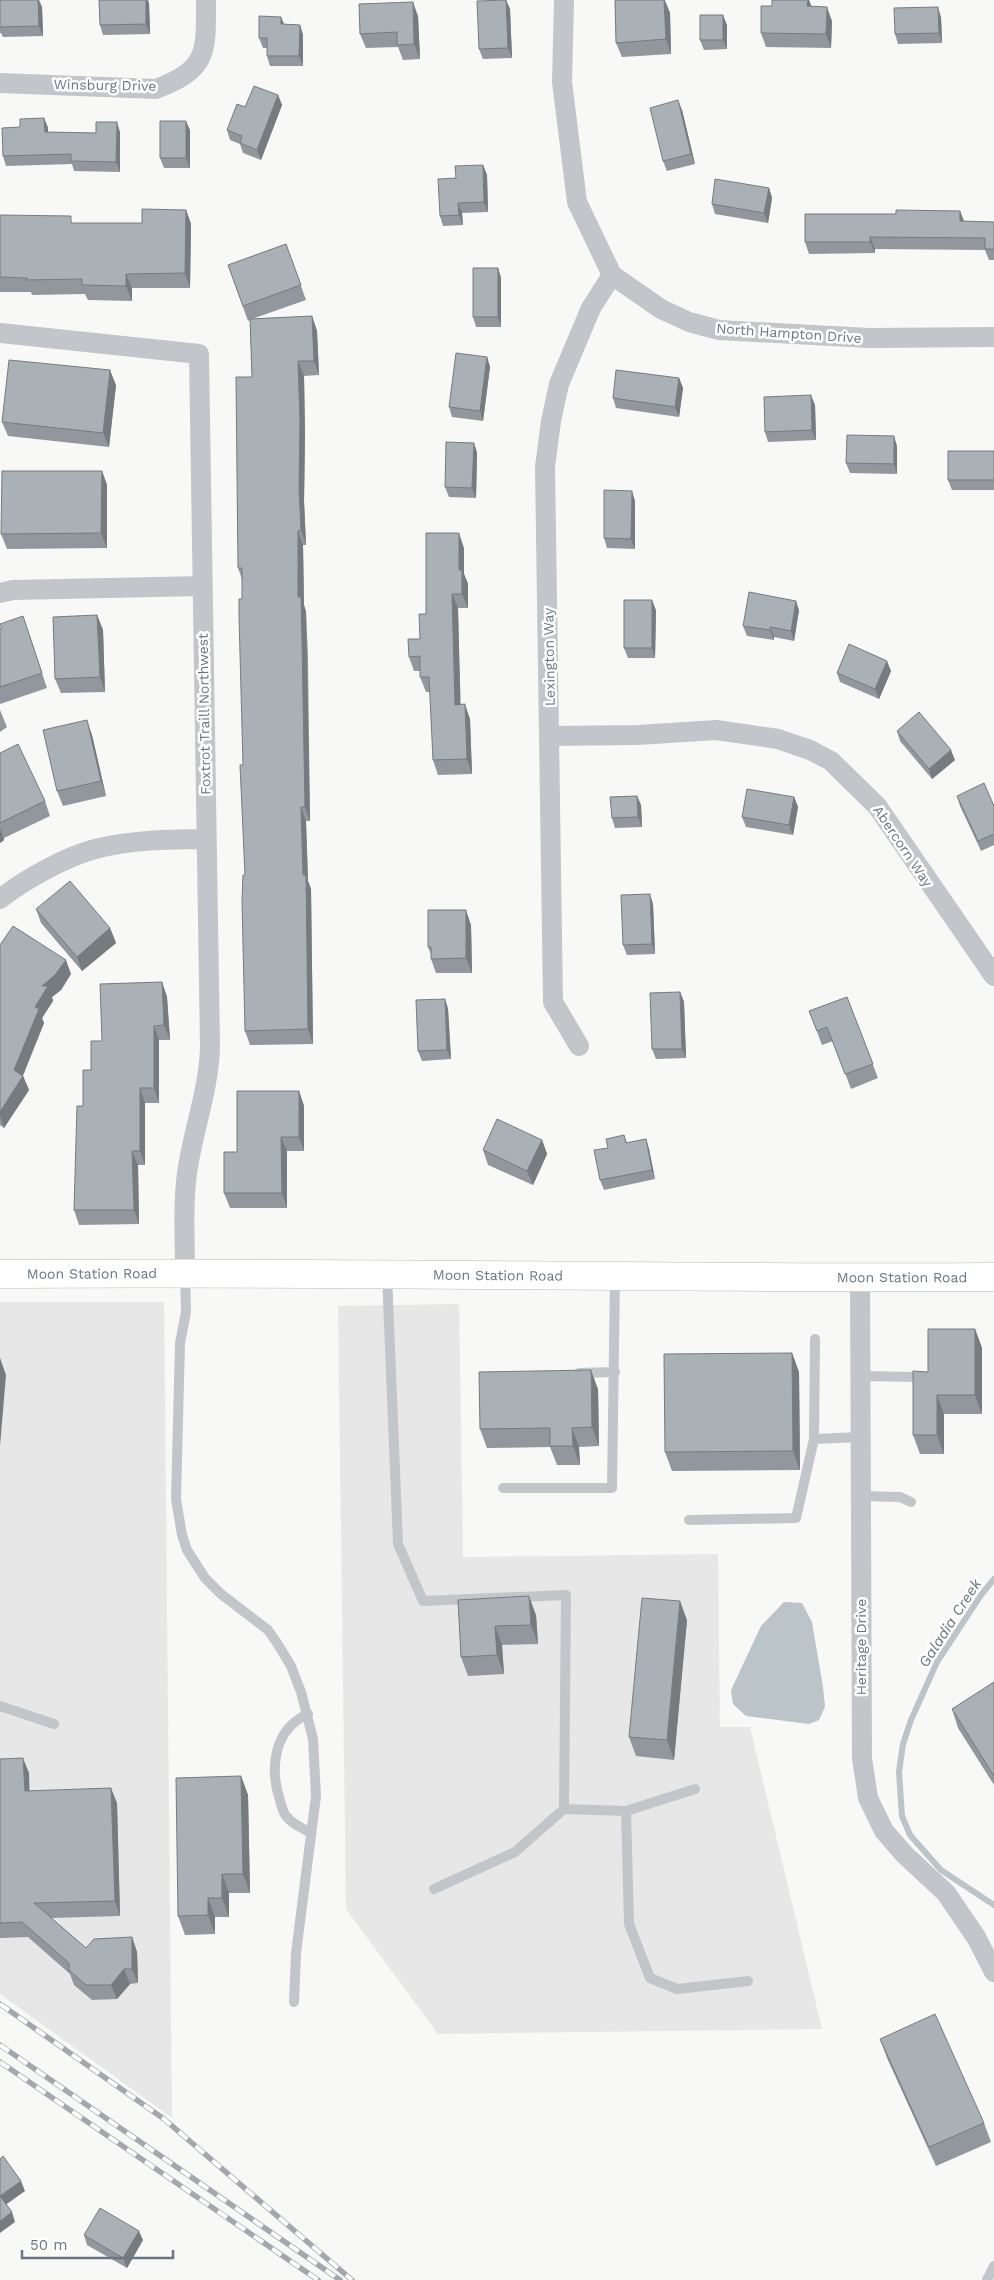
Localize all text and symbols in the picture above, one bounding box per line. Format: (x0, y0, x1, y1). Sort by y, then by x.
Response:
street label: Winsburg Drive (53, 76, 157, 94)
street label: North Hampton Drive (716, 320, 862, 346)
street label: Lexington Way (540, 607, 558, 706)
street label: Foxtrot Traill Northwest (195, 633, 213, 795)
street label: Abercorn Way (870, 802, 936, 890)
street label: Moon Station Road (27, 1265, 157, 1282)
street label: Moon Station Road (433, 1267, 563, 1284)
street label: Moon Station Road (837, 1269, 967, 1285)
water label: Galadia Creek (915, 1575, 986, 1671)
street label: Heritage Drive (853, 1599, 869, 1695)
scale bar (22, 2228, 174, 2260)
text: 50 m (30, 2236, 67, 2254)

